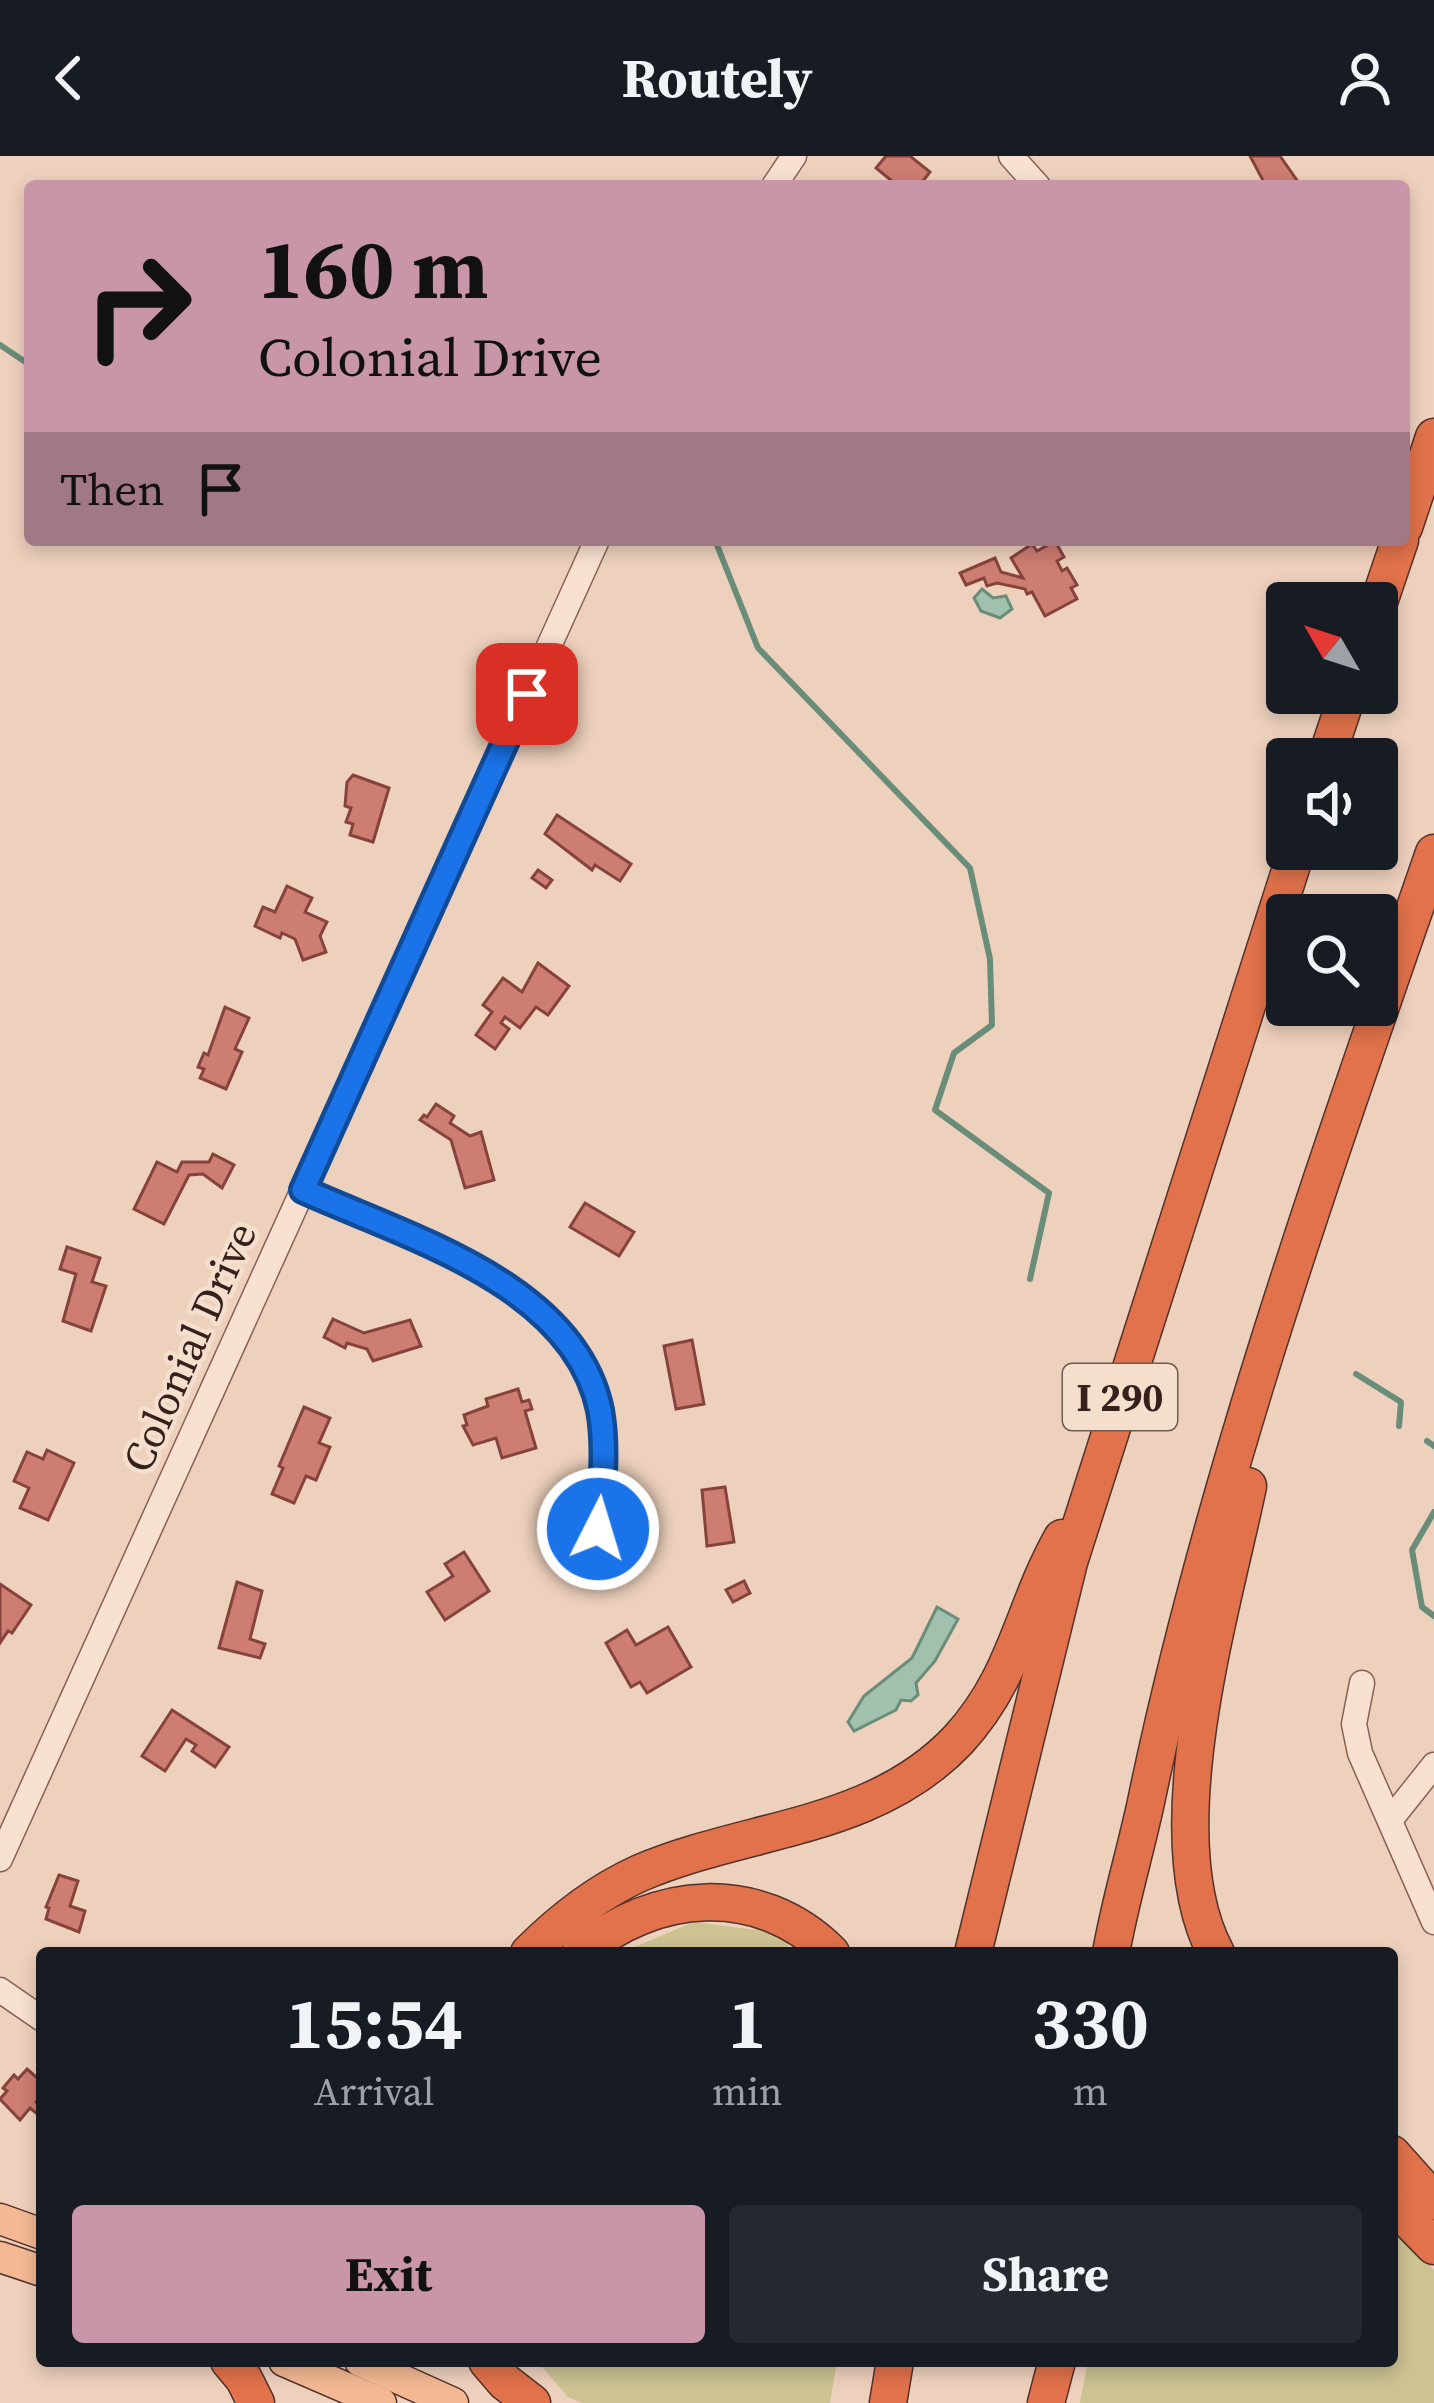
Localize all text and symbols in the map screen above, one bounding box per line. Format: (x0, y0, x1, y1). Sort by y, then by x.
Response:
text: Routely (621, 41, 813, 115)
icon: back (36, 45, 102, 111)
icon: person (1332, 45, 1398, 111)
text: 160 m (258, 211, 489, 326)
icon: right (60, 228, 216, 384)
text: Colonial Drive (258, 320, 602, 394)
icon: arrive (188, 456, 254, 522)
text: Then (60, 458, 164, 520)
north arrow (1266, 582, 1398, 714)
map controls (1266, 582, 1398, 1026)
pin (476, 643, 578, 745)
icon: arrive (494, 661, 560, 727)
button: sound (1266, 738, 1398, 870)
button: search (1266, 894, 1398, 1026)
street label: Colonial Drive (108, 1213, 270, 1481)
road number: I 290 (1063, 1364, 1177, 1430)
position arrow (535, 1466, 661, 1592)
text: 15:54 (285, 1973, 463, 2072)
text: 1 (728, 1973, 767, 2072)
text: 330 (1032, 1973, 1149, 2072)
text: Arrival (314, 2065, 434, 2118)
text: min (712, 2065, 783, 2118)
text: m (1073, 2065, 1108, 2118)
button: Exit (72, 2205, 705, 2343)
button: Share (729, 2205, 1362, 2343)

